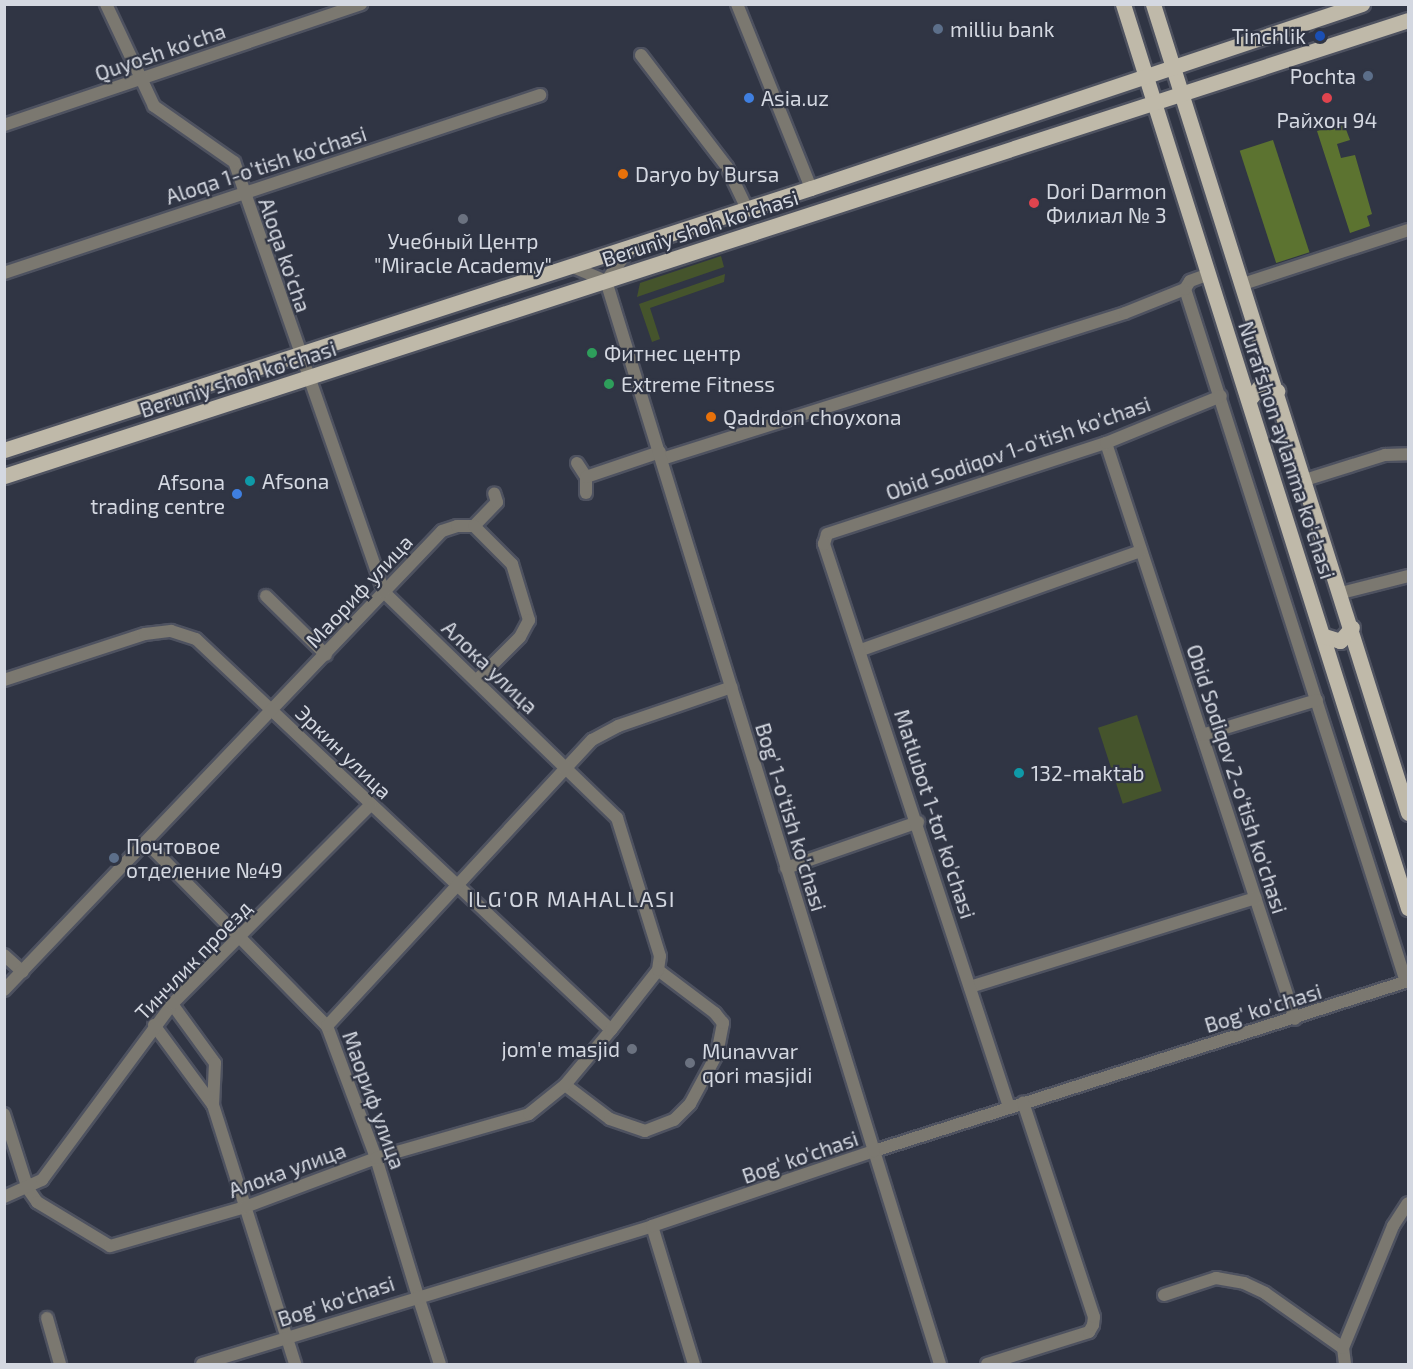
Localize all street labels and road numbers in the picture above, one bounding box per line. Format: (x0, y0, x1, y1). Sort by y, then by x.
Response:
street label: Quyosh ko'cha (91, 18, 229, 86)
street label: Aloqa 1-o'tish ko'chasi (162, 121, 370, 209)
street label: Beruniy shoh ko'chasi (598, 184, 802, 272)
street label: Aloqa ko'cha (254, 194, 316, 316)
street label: Nurafshon aylanma ko'chasi (1233, 318, 1341, 582)
street label: Beruniy shoh ko'chasi (136, 335, 340, 423)
street label: Obid Sodiqov 1-o'tish ko'chasi (882, 391, 1154, 505)
street label: Маориф улица (300, 529, 418, 653)
street label: Алока улица (437, 615, 543, 719)
street label: Obid Sodiqov 2-o'tish ko'chasi (1181, 641, 1293, 917)
street label: Эркин улица (291, 700, 397, 804)
street label: Matlubot 1-tor ko'chasi (889, 706, 981, 922)
street label: Bog' 1-o'tish ko'chasi (750, 720, 832, 914)
street label: Тинчлик проезд (130, 895, 256, 1025)
street label: Bog' ko'chasi (1201, 978, 1325, 1038)
street label: Маориф улица (337, 1028, 411, 1172)
street label: Bog' ko'chasi (738, 1125, 862, 1189)
street label: Алока улица (225, 1137, 349, 1203)
street label: Bog' ko'chasi (274, 1270, 398, 1332)

